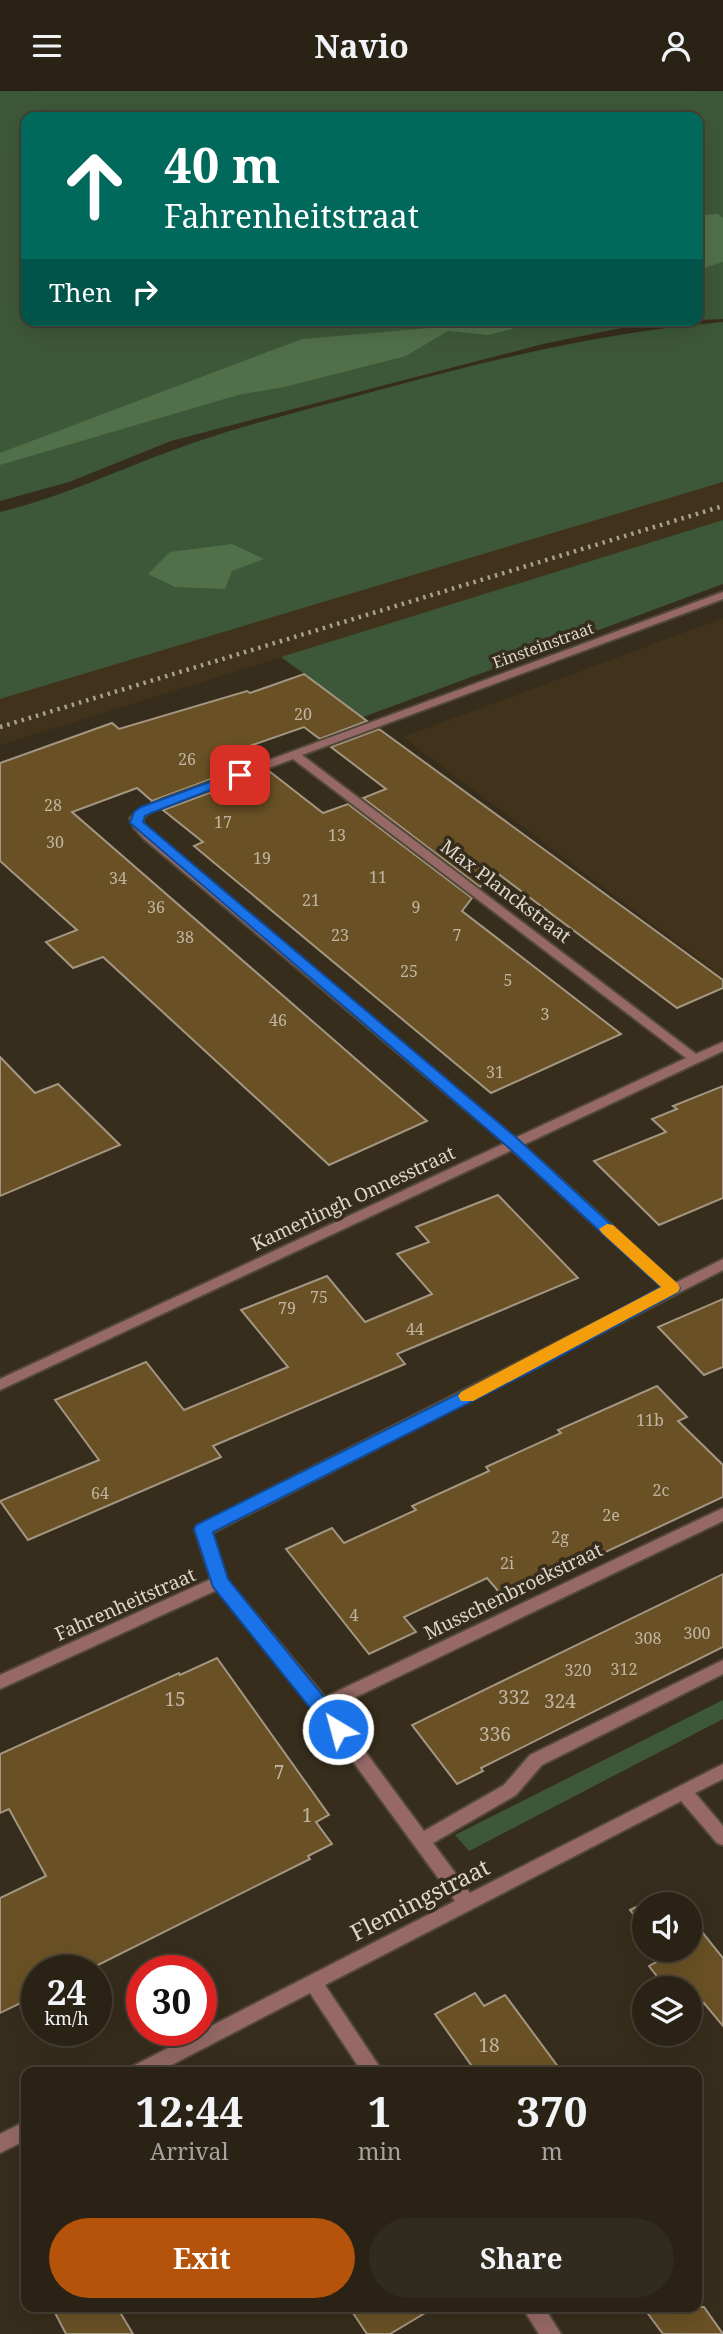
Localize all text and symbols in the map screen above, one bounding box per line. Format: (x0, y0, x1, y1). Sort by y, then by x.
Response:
text: Navio (314, 24, 409, 67)
icon: menu (28, 27, 66, 65)
icon: person (657, 27, 695, 65)
text: 40 m (164, 131, 280, 197)
icon: ahead (49, 140, 140, 231)
text: Fahrenheitstraat (164, 194, 419, 237)
icon: right (126, 273, 164, 311)
text: Then (49, 274, 112, 310)
street label: Einsteinstraat (489, 616, 597, 673)
house number: 20 (294, 703, 312, 725)
pin (210, 745, 270, 805)
house number: 26 (178, 748, 196, 770)
icon: arrive (221, 756, 259, 794)
house number: 28 (44, 794, 62, 816)
house number: 17 (214, 811, 232, 833)
house number: 13 (328, 824, 346, 846)
house number: 30 (46, 831, 64, 853)
street label: Max Planckstraat (435, 833, 577, 949)
house number: 19 (253, 847, 271, 869)
house number: 11 (369, 866, 387, 888)
house number: 34 (109, 867, 127, 889)
house number: 21 (302, 889, 320, 911)
house number: 36 (147, 896, 165, 918)
house number: 9 (412, 896, 420, 918)
house number: 23 (331, 924, 349, 946)
house number: 7 (453, 924, 462, 946)
house number: 38 (176, 926, 194, 948)
house number: 25 (400, 960, 418, 982)
house number: 5 (504, 969, 512, 991)
house number: 3 (541, 1003, 550, 1025)
house number: 46 (269, 1009, 287, 1031)
house number: 31 (486, 1061, 504, 1083)
street label: Kamerlingh Onnesstraat (247, 1139, 459, 1257)
house number: 75 (310, 1286, 328, 1308)
house number: 79 (278, 1297, 296, 1319)
house number: 44 (406, 1318, 424, 1340)
house number: 11b (636, 1409, 664, 1431)
house number: 2c (653, 1479, 670, 1501)
house number: 64 (91, 1482, 109, 1504)
house number: 2e (602, 1504, 620, 1526)
house number: 2g (551, 1526, 569, 1548)
street label: Musschenbroekstraat (419, 1536, 607, 1646)
house number: 2i (500, 1552, 514, 1574)
street label: Fahrenheitstraat (51, 1561, 200, 1647)
house number: 4 (350, 1604, 359, 1626)
house number: 300 (684, 1622, 710, 1644)
house number: 308 (635, 1627, 661, 1649)
house number: 312 (611, 1658, 637, 1680)
house number: 320 (565, 1659, 591, 1681)
house number: 332 (498, 1684, 530, 1710)
house number: 15 (164, 1686, 186, 1712)
house number: 324 (544, 1688, 576, 1714)
position arrow (301, 1692, 375, 1766)
house number: 336 (479, 1721, 511, 1747)
house number: 7 (274, 1759, 284, 1785)
house number: 1 (302, 1802, 312, 1828)
street label: Flemingstraat (344, 1850, 495, 1948)
map controls (632, 1892, 702, 2046)
button: sound (632, 1892, 702, 1962)
speed limit sign: 30 (126, 1955, 217, 2046)
text: 24 (47, 1968, 86, 2015)
button: layers (632, 1976, 702, 2046)
text: km/h (44, 2006, 89, 2030)
house number: 18 (478, 2032, 500, 2058)
text: 12:44 (136, 2082, 243, 2139)
text: 1 (368, 2082, 392, 2139)
text: 370 (516, 2082, 587, 2139)
text: Arrival (150, 2135, 229, 2167)
text: min (358, 2135, 402, 2167)
text: m (541, 2135, 563, 2167)
button: Exit (49, 2218, 355, 2298)
button: Share (369, 2218, 674, 2298)

